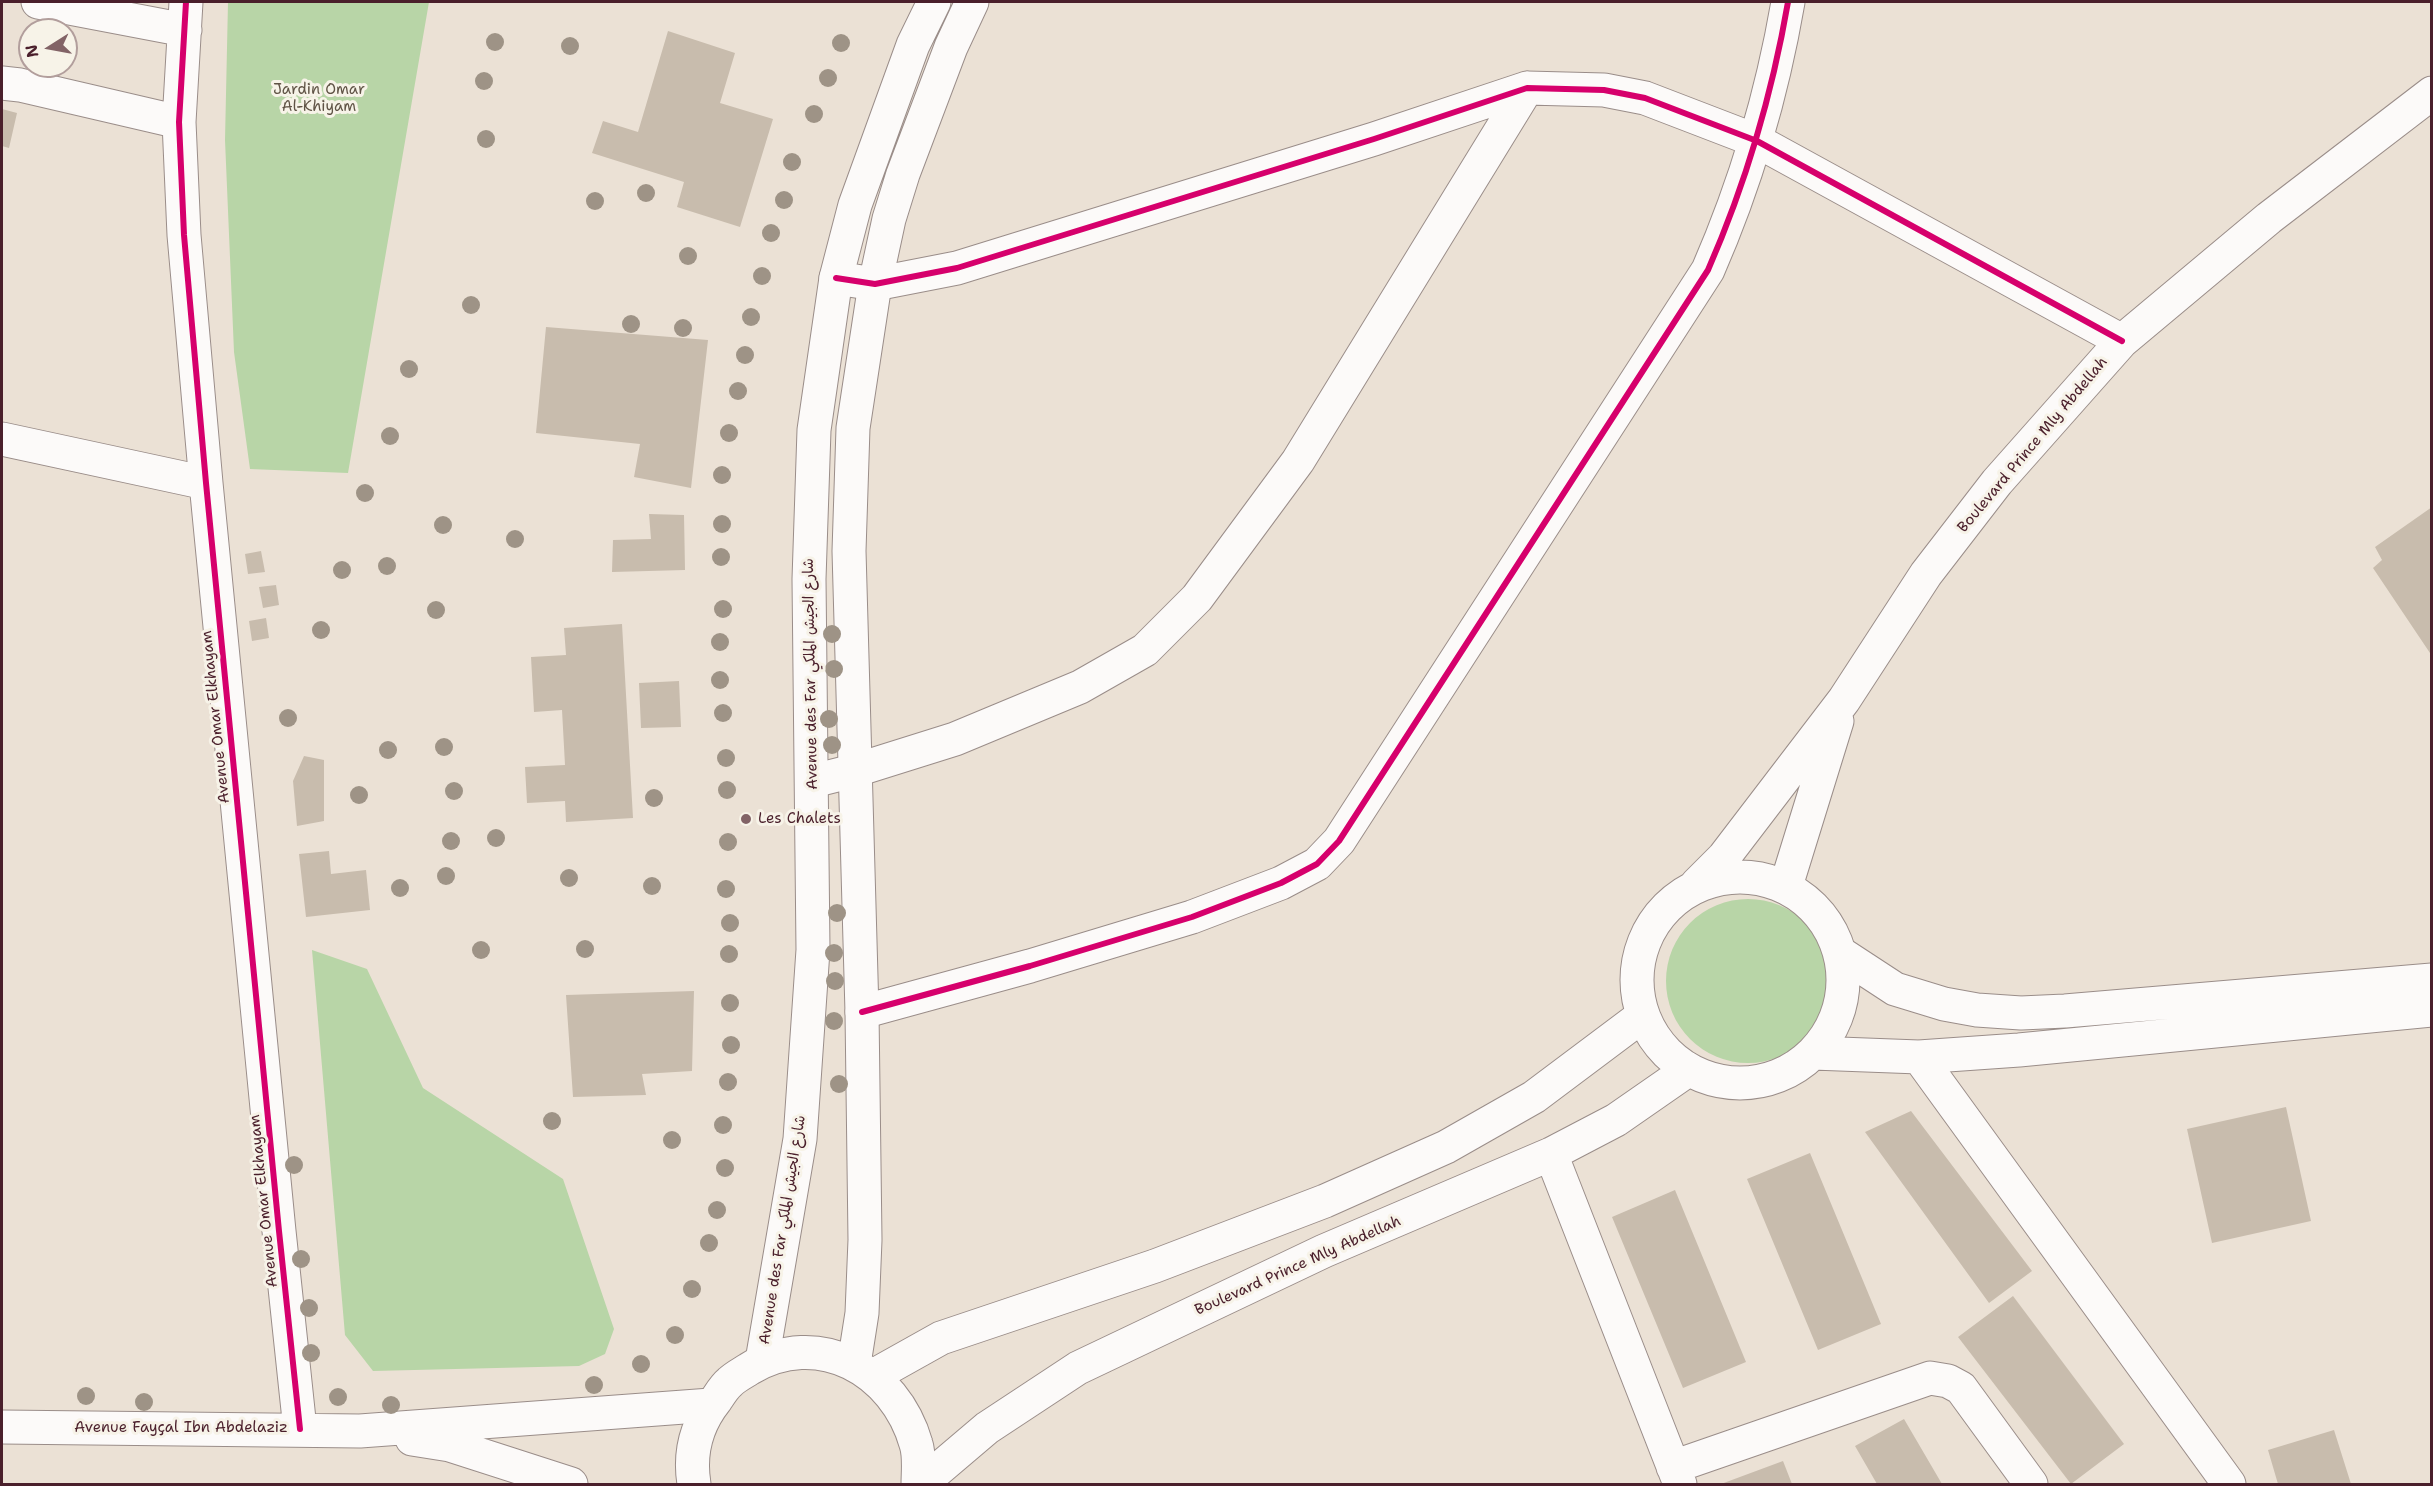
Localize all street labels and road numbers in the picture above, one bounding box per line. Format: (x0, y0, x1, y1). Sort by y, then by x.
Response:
street label: Boulevard Prince Mly Abdellah (1954, 354, 2112, 536)
street label: Avenue des Far شارع الجيش الملكي (800, 558, 822, 790)
street label: Avenue Omar Elkhayam (198, 630, 234, 804)
street label: Avenue Omar Elkhayam (246, 1114, 282, 1288)
street label: Avenue des Far شارع الجيش الملكي (756, 1114, 810, 1346)
street label: Boulevard Prince Mly Abdellah (1192, 1212, 1404, 1320)
street label: Avenue Fayçal Ibn Abdelaziz (74, 1419, 288, 1437)

